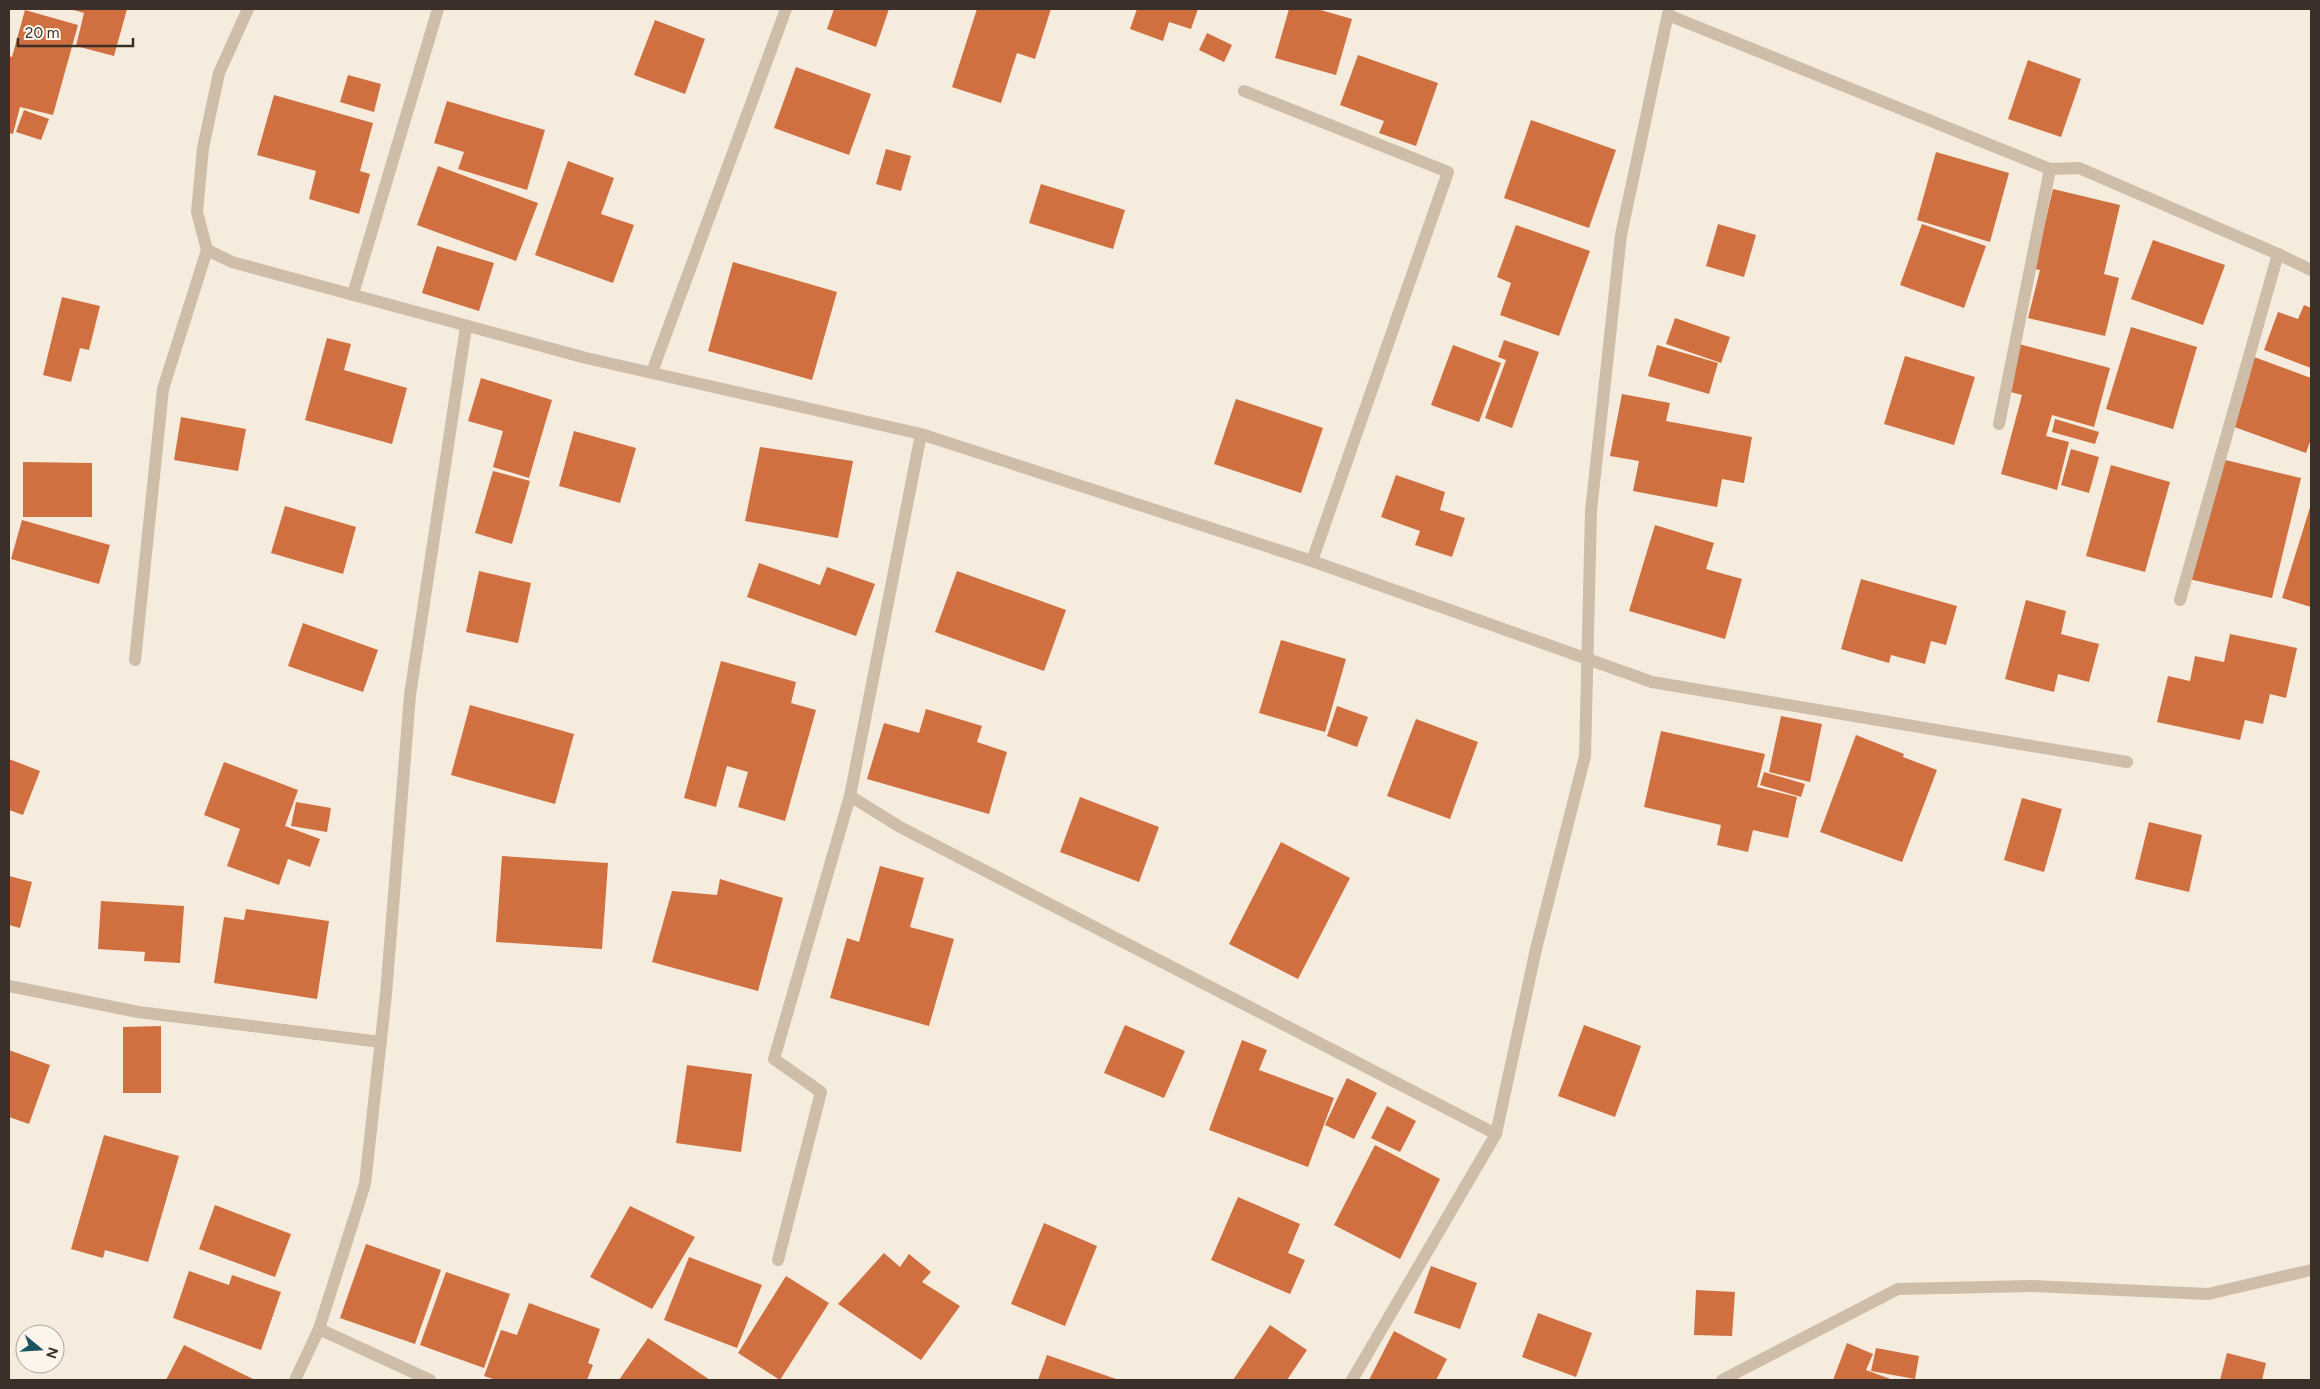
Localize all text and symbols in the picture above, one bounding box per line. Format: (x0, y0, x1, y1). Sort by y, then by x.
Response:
scale bar (18, 15, 132, 47)
text: 20 m (25, 24, 59, 42)
north arrow (15, 1324, 65, 1374)
text: N (42, 1345, 62, 1361)

